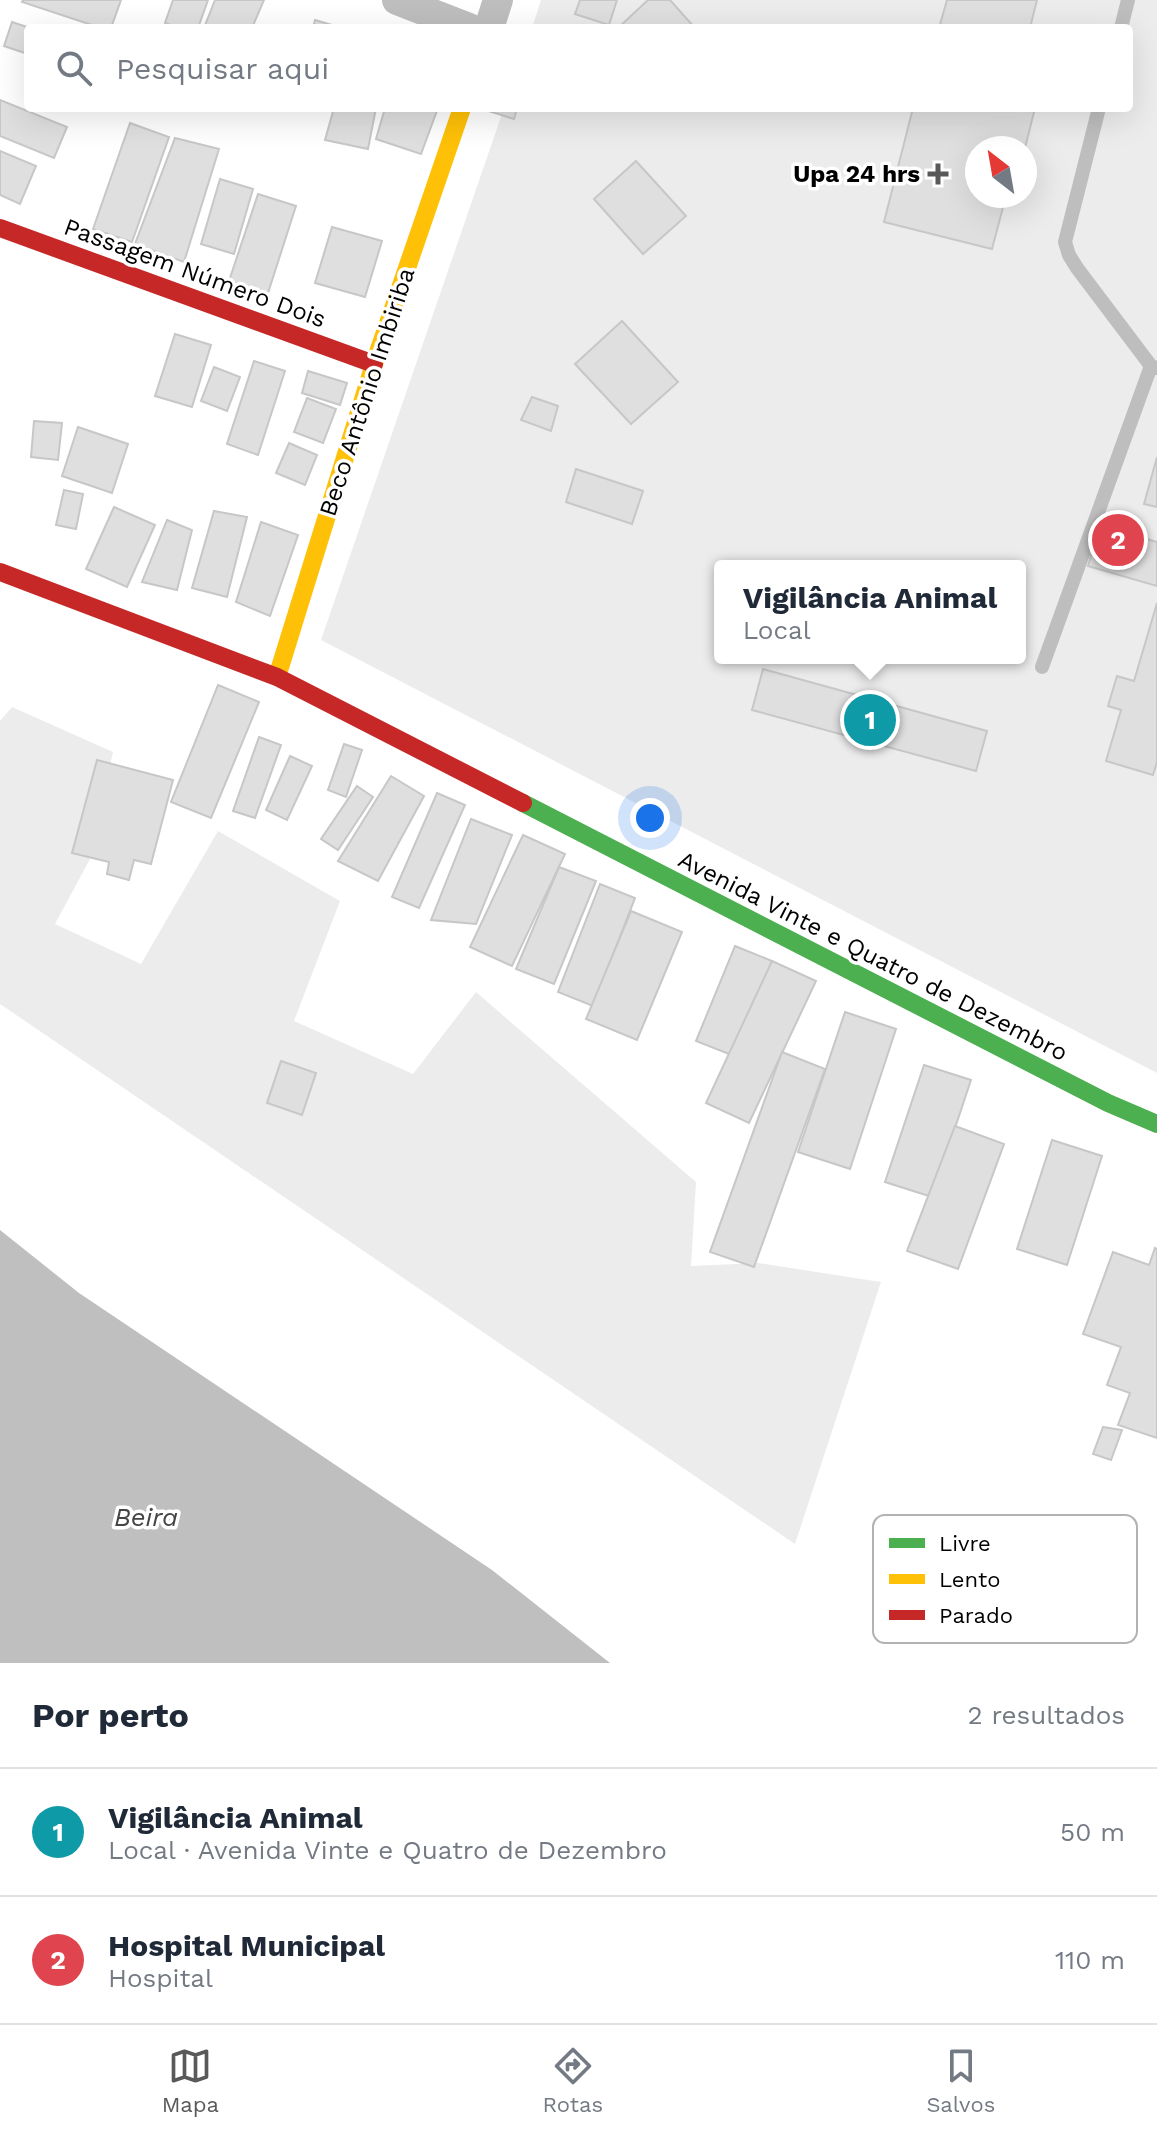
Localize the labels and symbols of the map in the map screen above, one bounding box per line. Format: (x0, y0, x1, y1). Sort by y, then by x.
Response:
north arrow (965, 136, 1037, 208)
place label: Upa 24 hrs (793, 160, 920, 188)
marker: Upa 24 hrs (927, 163, 949, 185)
street label: Passagem Número Dois (60, 213, 330, 333)
street label: Beco Antônio Imbiriba (314, 264, 420, 520)
pin: 2 (1092, 510, 1144, 570)
pin: 1 (844, 690, 896, 750)
your location (630, 798, 670, 838)
street label: Avenida Vinte e Quatro de Dezembro (674, 845, 1072, 1067)
water label: Beira (114, 1502, 178, 1532)
legend (873, 1515, 1137, 1643)
text: Livre (939, 1531, 991, 1556)
text: Lento (939, 1567, 1000, 1592)
text: Parado (939, 1603, 1013, 1628)

